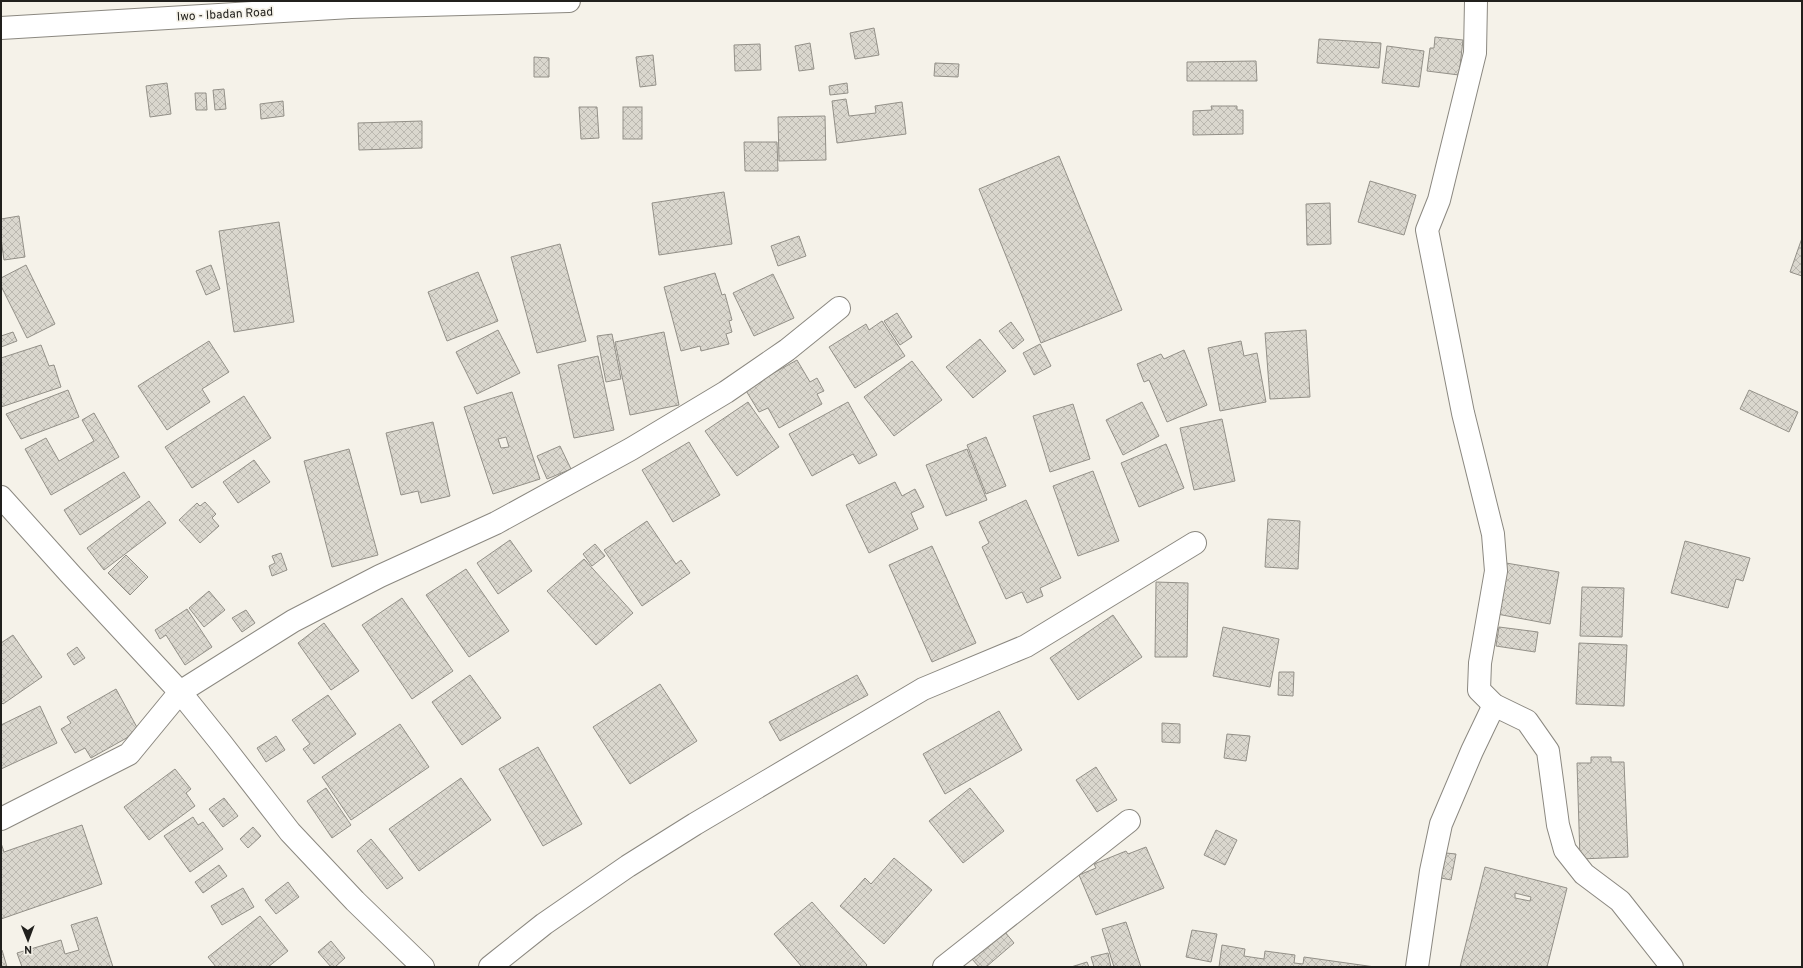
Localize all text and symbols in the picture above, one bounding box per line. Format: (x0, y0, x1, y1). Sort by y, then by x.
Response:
street label: Iwo - Ibadan Road (177, 4, 274, 26)
north arrow (8, 920, 48, 960)
text: N (24, 942, 32, 956)

